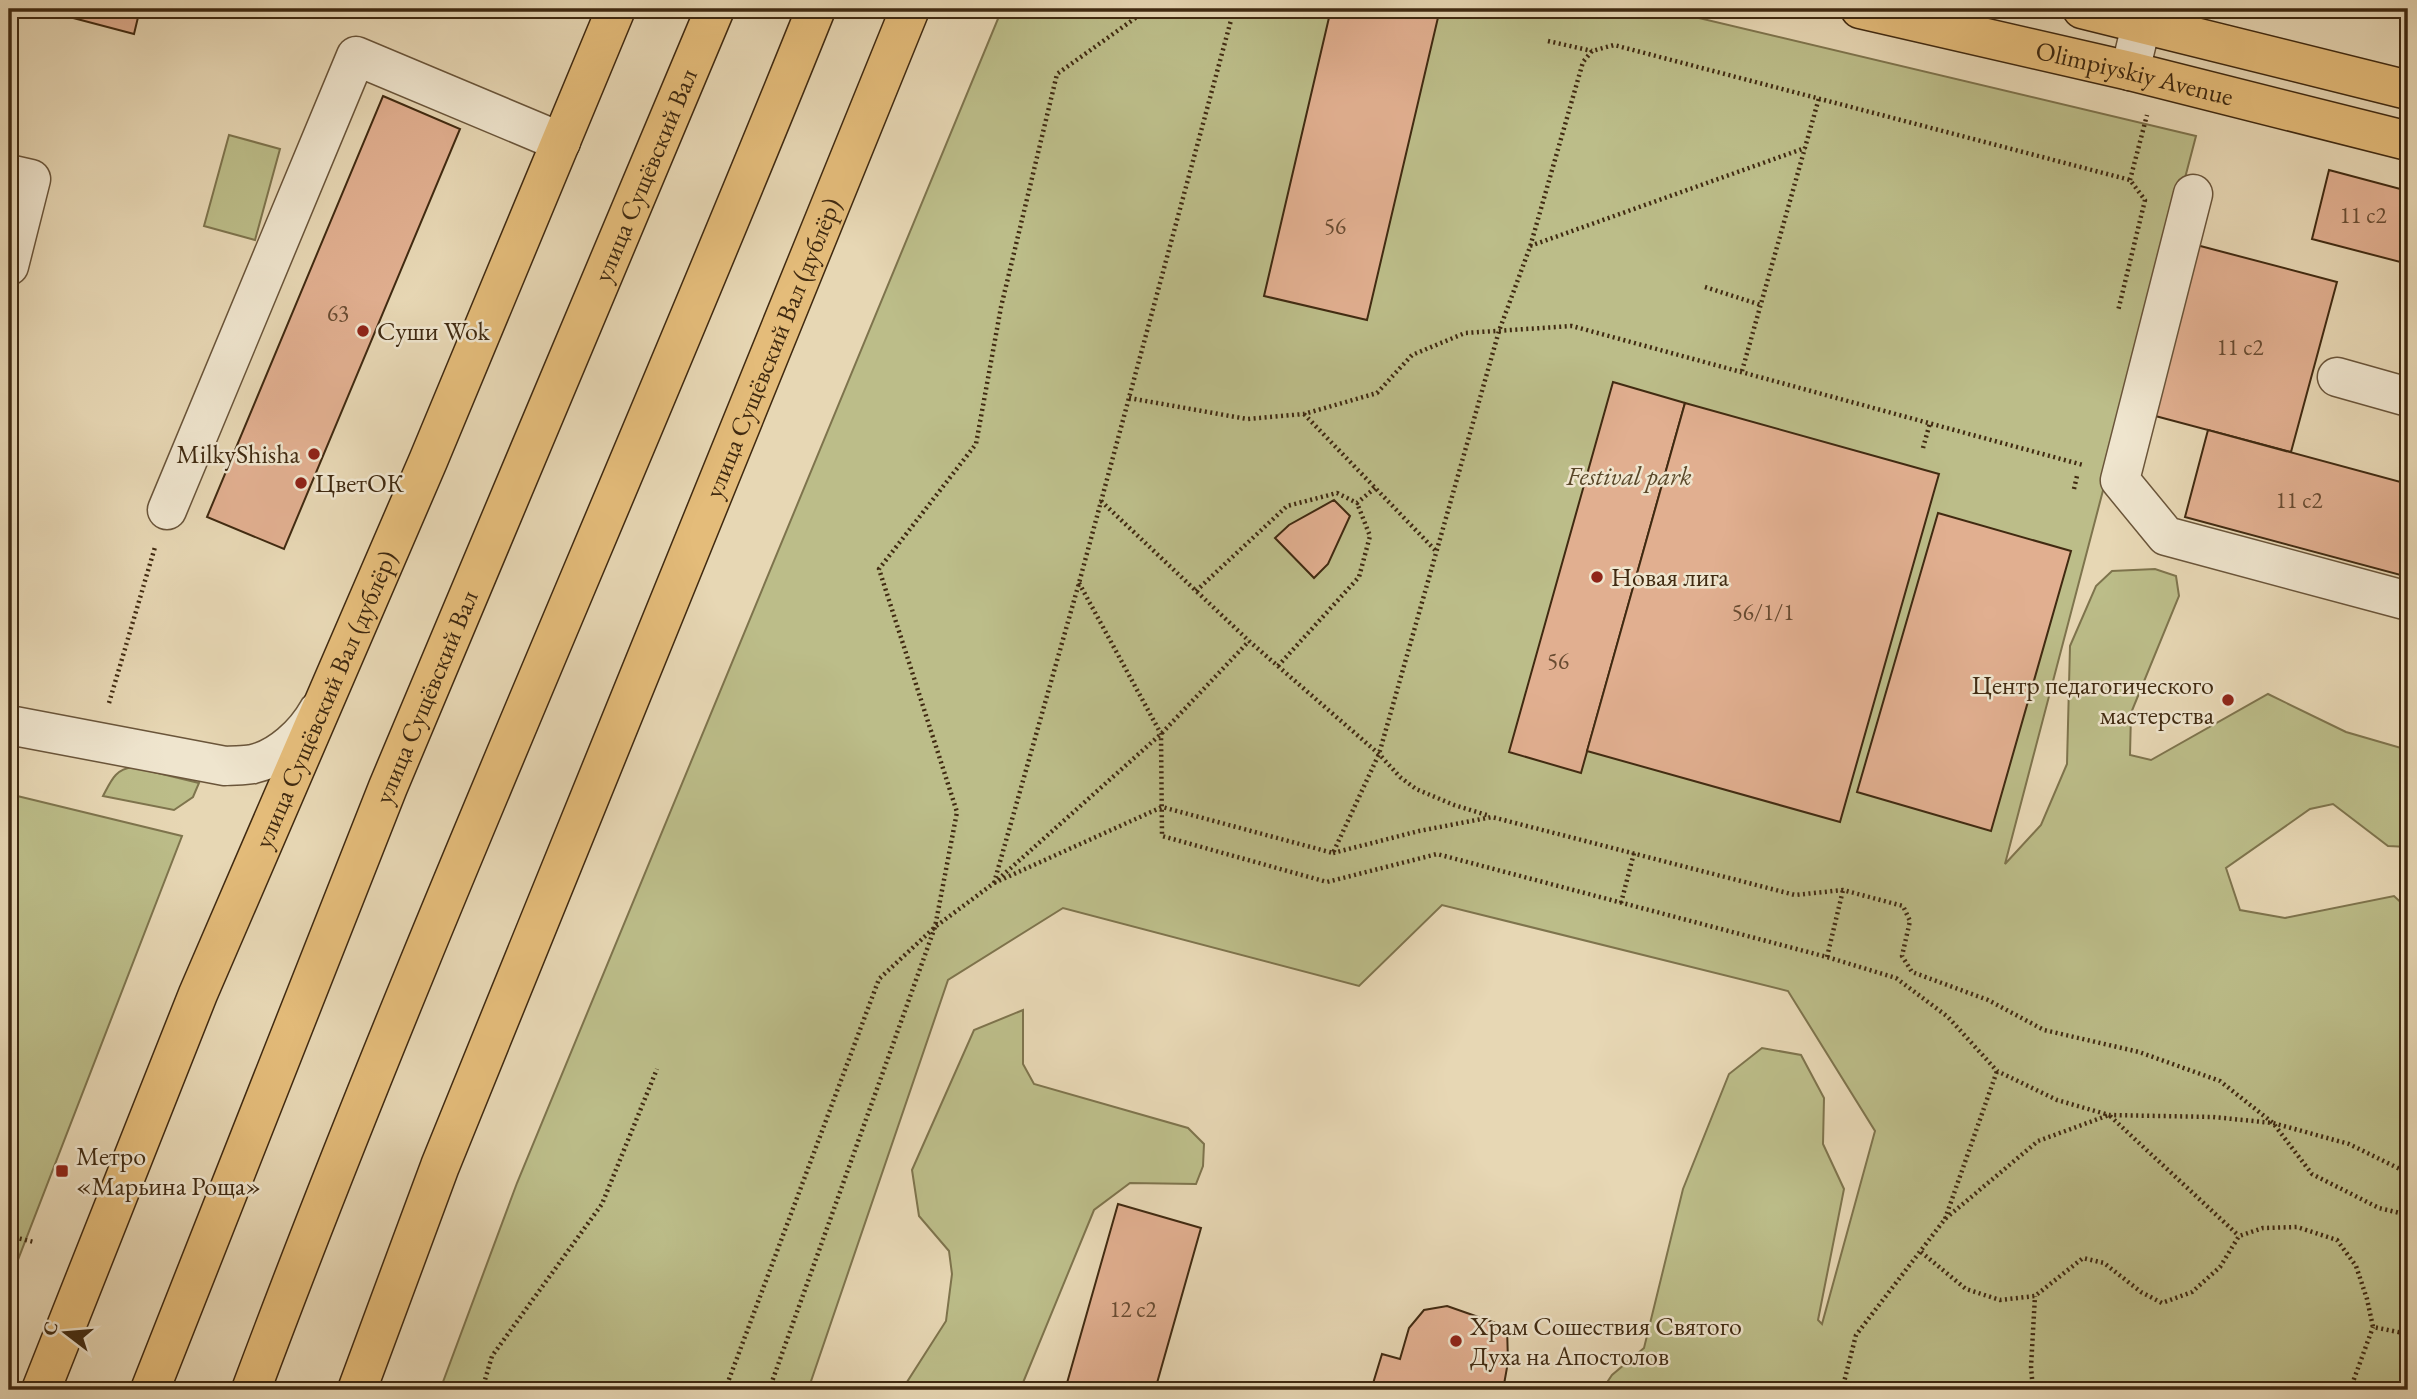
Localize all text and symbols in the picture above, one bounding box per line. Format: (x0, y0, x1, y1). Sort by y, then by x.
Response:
street label: Olimpiyskiy Avenue (2033, 33, 2237, 113)
street label: улица Сущёвский Вал (585, 63, 705, 287)
street label: улица Сущёвский Вал (дублёр) (696, 193, 849, 503)
house number: 11 с2 (2339, 200, 2387, 230)
house number: 56 (1324, 211, 1346, 241)
house number: 63 (327, 298, 349, 328)
place label: Суши Wok (377, 314, 490, 348)
marker: Суши Wok (355, 323, 371, 339)
house number: 11 с2 (2216, 332, 2264, 362)
place label: MilkyShisha (176, 437, 301, 471)
marker: MilkyShisha (306, 446, 322, 462)
park label: Festival park (1565, 459, 1692, 493)
place label: ЦветОК (315, 466, 405, 500)
marker: ЦветОК (293, 475, 309, 491)
house number: 11 с2 (2275, 485, 2323, 515)
street label: улица Сущёвский Вал (дублёр) (246, 545, 404, 853)
place label: Новая лига (1611, 560, 1730, 594)
marker: Новая лига (1589, 569, 1605, 585)
street label: улица Сущёвский Вал (366, 585, 486, 809)
house number: 56/1/1 (1732, 597, 1794, 627)
house number: 56 (1547, 646, 1569, 676)
place label: Центр педагогического мастерства (1972, 668, 2215, 732)
marker: Центр педагогического мастерства (2220, 692, 2236, 708)
place label: Метро «Марьина Роща» (76, 1139, 261, 1203)
marker: Метро «Марьина Роща» (54, 1163, 70, 1179)
house number: 12 с2 (1109, 1294, 1157, 1324)
north arrow (32, 1298, 102, 1368)
place label: Храм Сошествия Святого Духа на Апостолов (1469, 1309, 1742, 1373)
text: С (36, 1319, 64, 1338)
marker: Храм Сошествия Святого Духа на Апостолов (1448, 1333, 1464, 1349)

